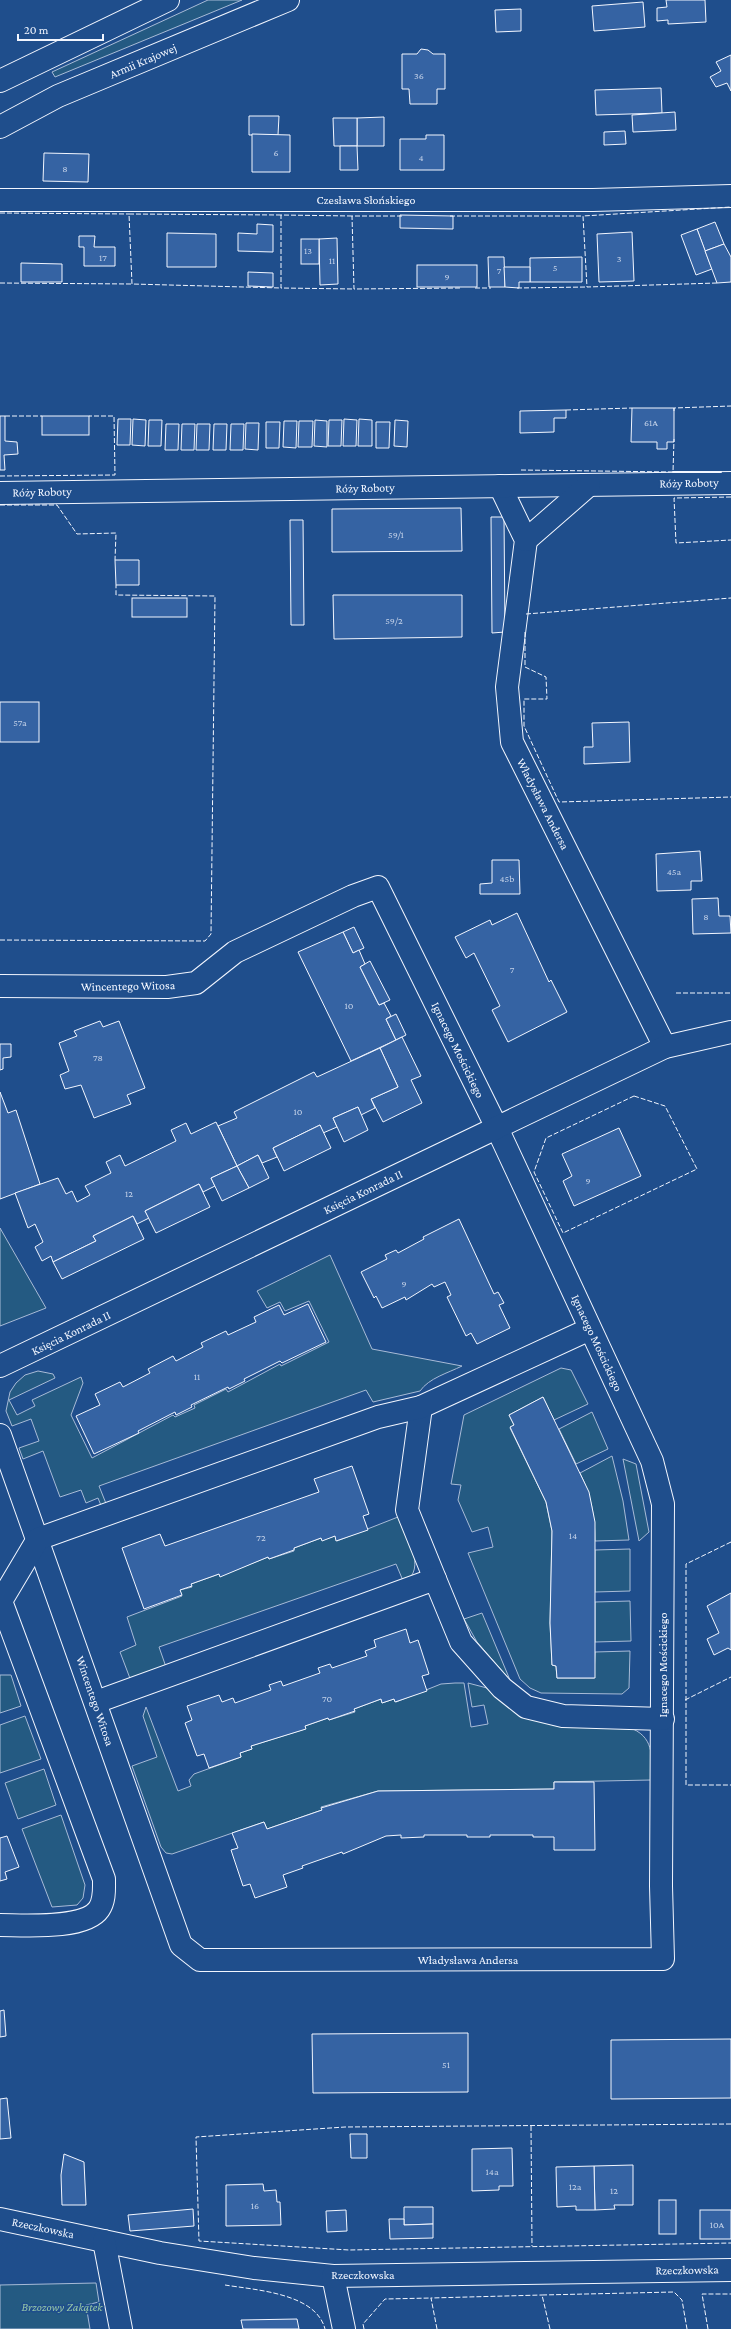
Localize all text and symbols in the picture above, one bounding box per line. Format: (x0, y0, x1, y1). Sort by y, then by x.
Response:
scale bar (18, 16, 103, 42)
text: 20 m (24, 23, 49, 37)
street label: Armii Krajowej (107, 41, 179, 81)
house number: 36 (414, 70, 424, 81)
house number: 6 (273, 147, 279, 158)
house number: 4 (418, 152, 424, 163)
house number: 8 (62, 163, 68, 174)
street label: Czesława Słońskiego (316, 193, 416, 207)
house number: 13 (304, 245, 312, 256)
house number: 17 (99, 252, 107, 263)
house number: 3 (617, 253, 622, 264)
house number: 11 (329, 255, 335, 266)
house number: 5 (553, 262, 558, 273)
house number: 7 (497, 265, 502, 276)
house number: 9 (444, 271, 450, 282)
house number: 61A (644, 417, 658, 428)
street label: Róży Roboty (659, 475, 719, 491)
street label: Róży Roboty (335, 480, 395, 496)
street label: Róży Roboty (12, 484, 72, 500)
house number: 59/1 (388, 529, 404, 540)
house number: 59/2 (385, 615, 403, 626)
house number: 57a (13, 717, 27, 728)
street label: Władysława Andersa (514, 756, 572, 852)
house number: 45a (667, 866, 682, 877)
house number: 45b (500, 873, 514, 884)
house number: 8 (703, 911, 709, 922)
house number: 7 (510, 964, 515, 975)
street label: Wincentego Witosa (81, 978, 176, 994)
house number: 10 (345, 1000, 354, 1011)
street label: Ignacego Mościckiego (429, 1000, 487, 1100)
house number: 78 (93, 1052, 103, 1063)
house number: 10 (294, 1106, 303, 1117)
street label: Księcia Konrada II (321, 1167, 405, 1217)
house number: 9 (585, 1175, 591, 1186)
house number: 12 (125, 1188, 133, 1199)
house number: 9 (401, 1278, 407, 1289)
street label: Ignacego Mościckiego (568, 1292, 626, 1394)
street label: Księcia Konrada II (29, 1308, 113, 1358)
house number: 11 (194, 1371, 200, 1382)
house number: 14 (569, 1530, 577, 1541)
house number: 72 (256, 1532, 266, 1543)
street label: Ignacego Mościckiego (656, 1612, 670, 1718)
street label: Wincentego Witosa (73, 1654, 117, 1748)
house number: 70 (322, 1693, 332, 1704)
street label: Władysława Andersa (418, 1953, 519, 1967)
house number: 51 (442, 2059, 450, 2070)
house number: 14a (485, 2166, 499, 2177)
house number: 12a (569, 2181, 582, 2192)
house number: 12 (610, 2185, 618, 2196)
house number: 16 (251, 2200, 259, 2211)
street label: Rzeczkowska (11, 2215, 76, 2242)
house number: 10A (710, 2219, 725, 2230)
street label: Rzeczkowska (655, 2262, 719, 2278)
street label: Rzeczkowska (331, 2268, 395, 2282)
park label: Brzozowy Zakątek (21, 2300, 103, 2314)

